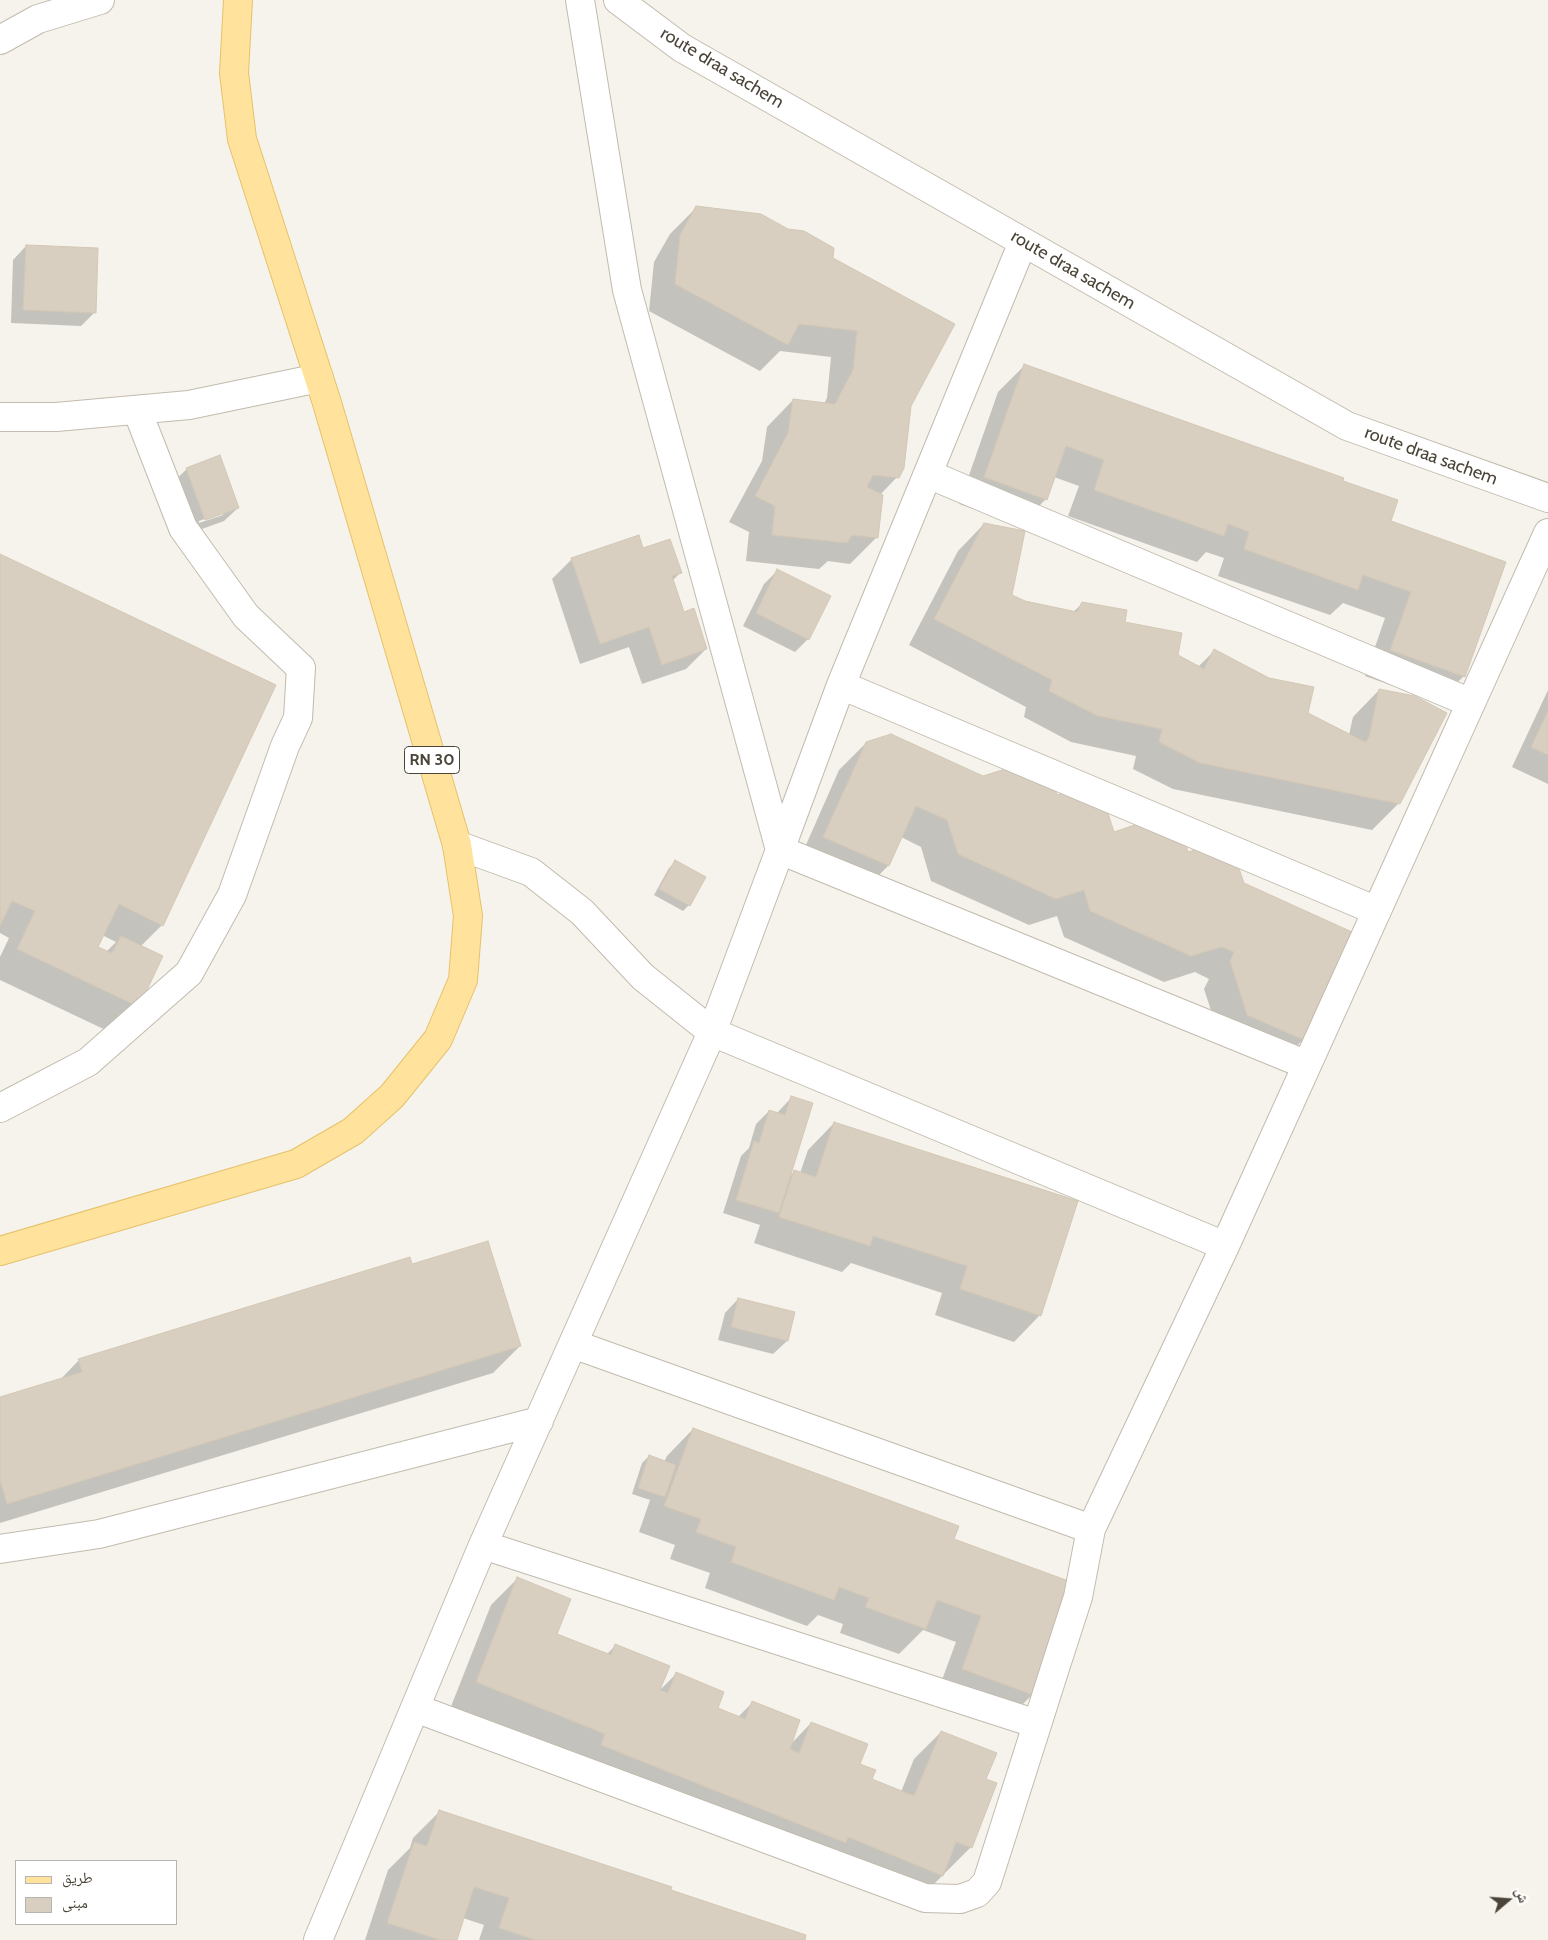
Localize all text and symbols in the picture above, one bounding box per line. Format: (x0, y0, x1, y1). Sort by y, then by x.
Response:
street label: route draa sachem (656, 23, 788, 113)
street label: route draa sachem (1007, 226, 1139, 314)
street label: route draa sachem (1362, 422, 1500, 490)
road number: RN 30 (404, 746, 460, 774)
legend (15, 1860, 178, 1925)
text: طريق (62, 1869, 93, 1887)
north arrow (1483, 1875, 1533, 1925)
text: ش (1511, 1886, 1533, 1905)
text: مبنى (62, 1894, 88, 1912)

